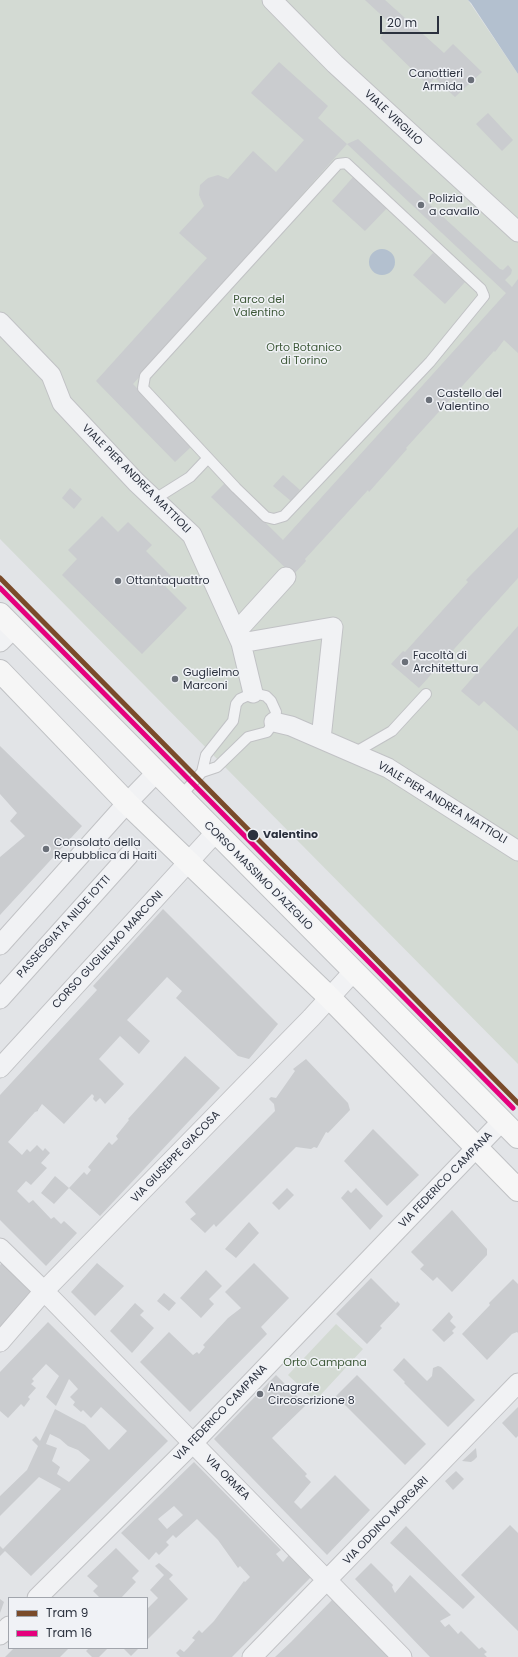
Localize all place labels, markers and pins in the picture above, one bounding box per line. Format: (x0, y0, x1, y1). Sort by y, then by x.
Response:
place label: Canottieri Armida (409, 67, 463, 93)
marker: Canottieri Armida (466, 75, 476, 85)
place label: Polizia a cavallo (429, 192, 480, 218)
marker: Polizia a cavallo (416, 200, 426, 210)
place label: Castello del Valentino (437, 387, 502, 413)
marker: Castello del Valentino (424, 395, 434, 405)
place label: Ottantaquattro (126, 574, 210, 588)
marker: Ottantaquattro (113, 576, 123, 586)
place label: Facoltà di Architettura (413, 649, 478, 675)
marker: Facoltà di Architettura (400, 657, 410, 667)
place label: Guglielmo Marconi (183, 666, 239, 692)
marker: Guglielmo Marconi (170, 674, 180, 684)
marker: Valentino (246, 828, 260, 842)
place label: Valentino (263, 828, 318, 842)
place label: Consolato della Repubblica di Haiti (54, 836, 157, 862)
marker: Consolato della Repubblica di Haiti (41, 844, 51, 854)
place label: Anagrafe Circoscrizione 8 (268, 1381, 355, 1407)
marker: Anagrafe Circoscrizione 8 (255, 1389, 265, 1399)

